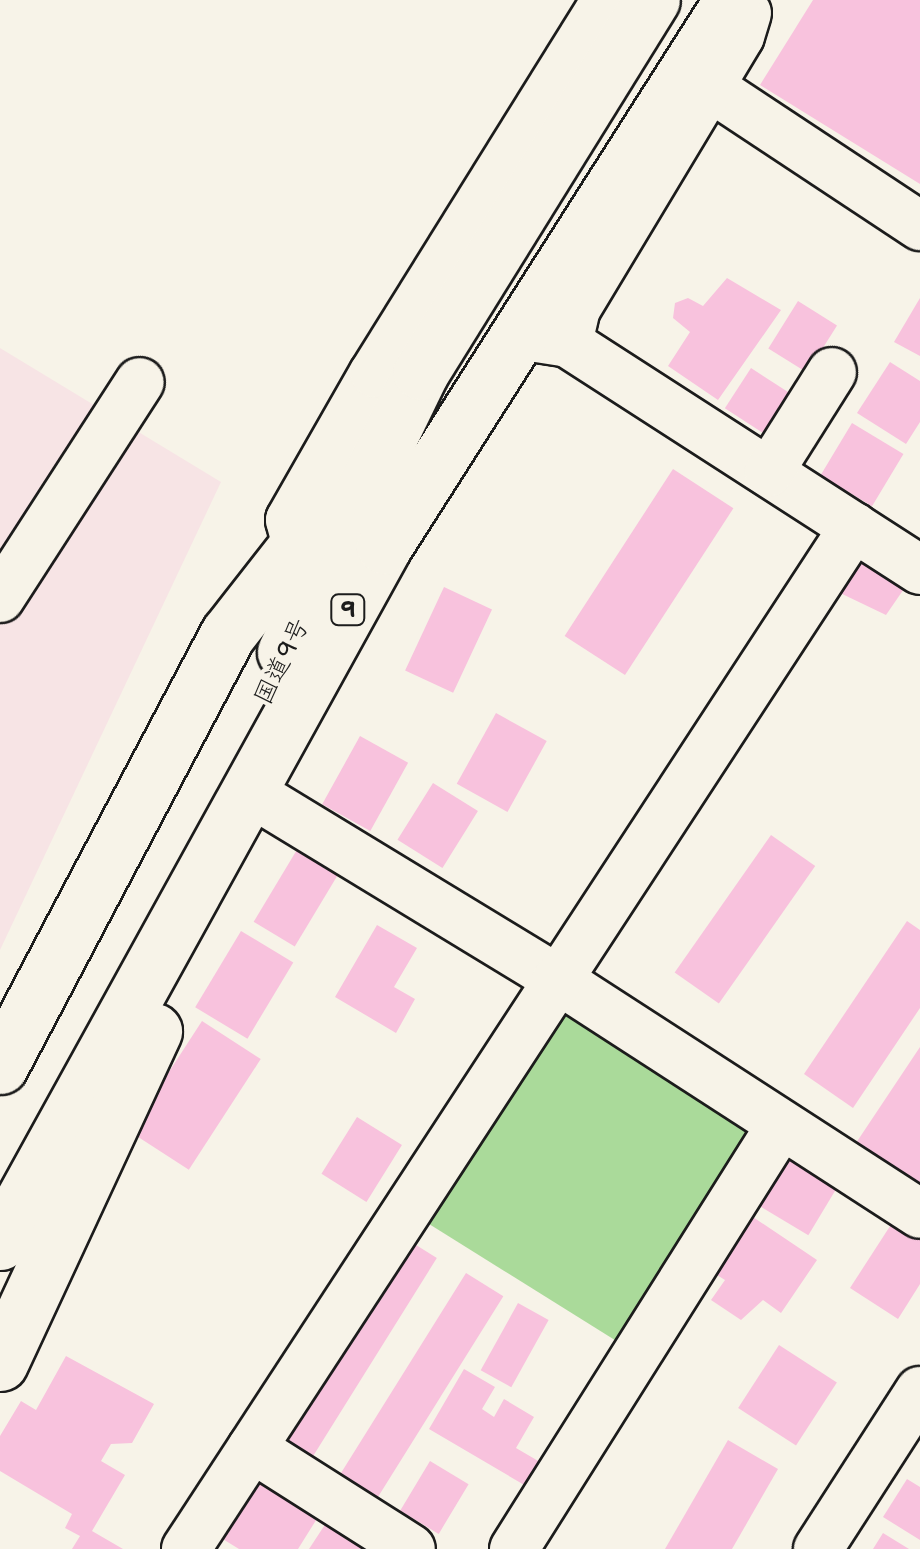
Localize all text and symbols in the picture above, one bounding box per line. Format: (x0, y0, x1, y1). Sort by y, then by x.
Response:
road number: 9 (328, 593, 368, 627)
street label: 国道9号 (247, 613, 315, 709)

